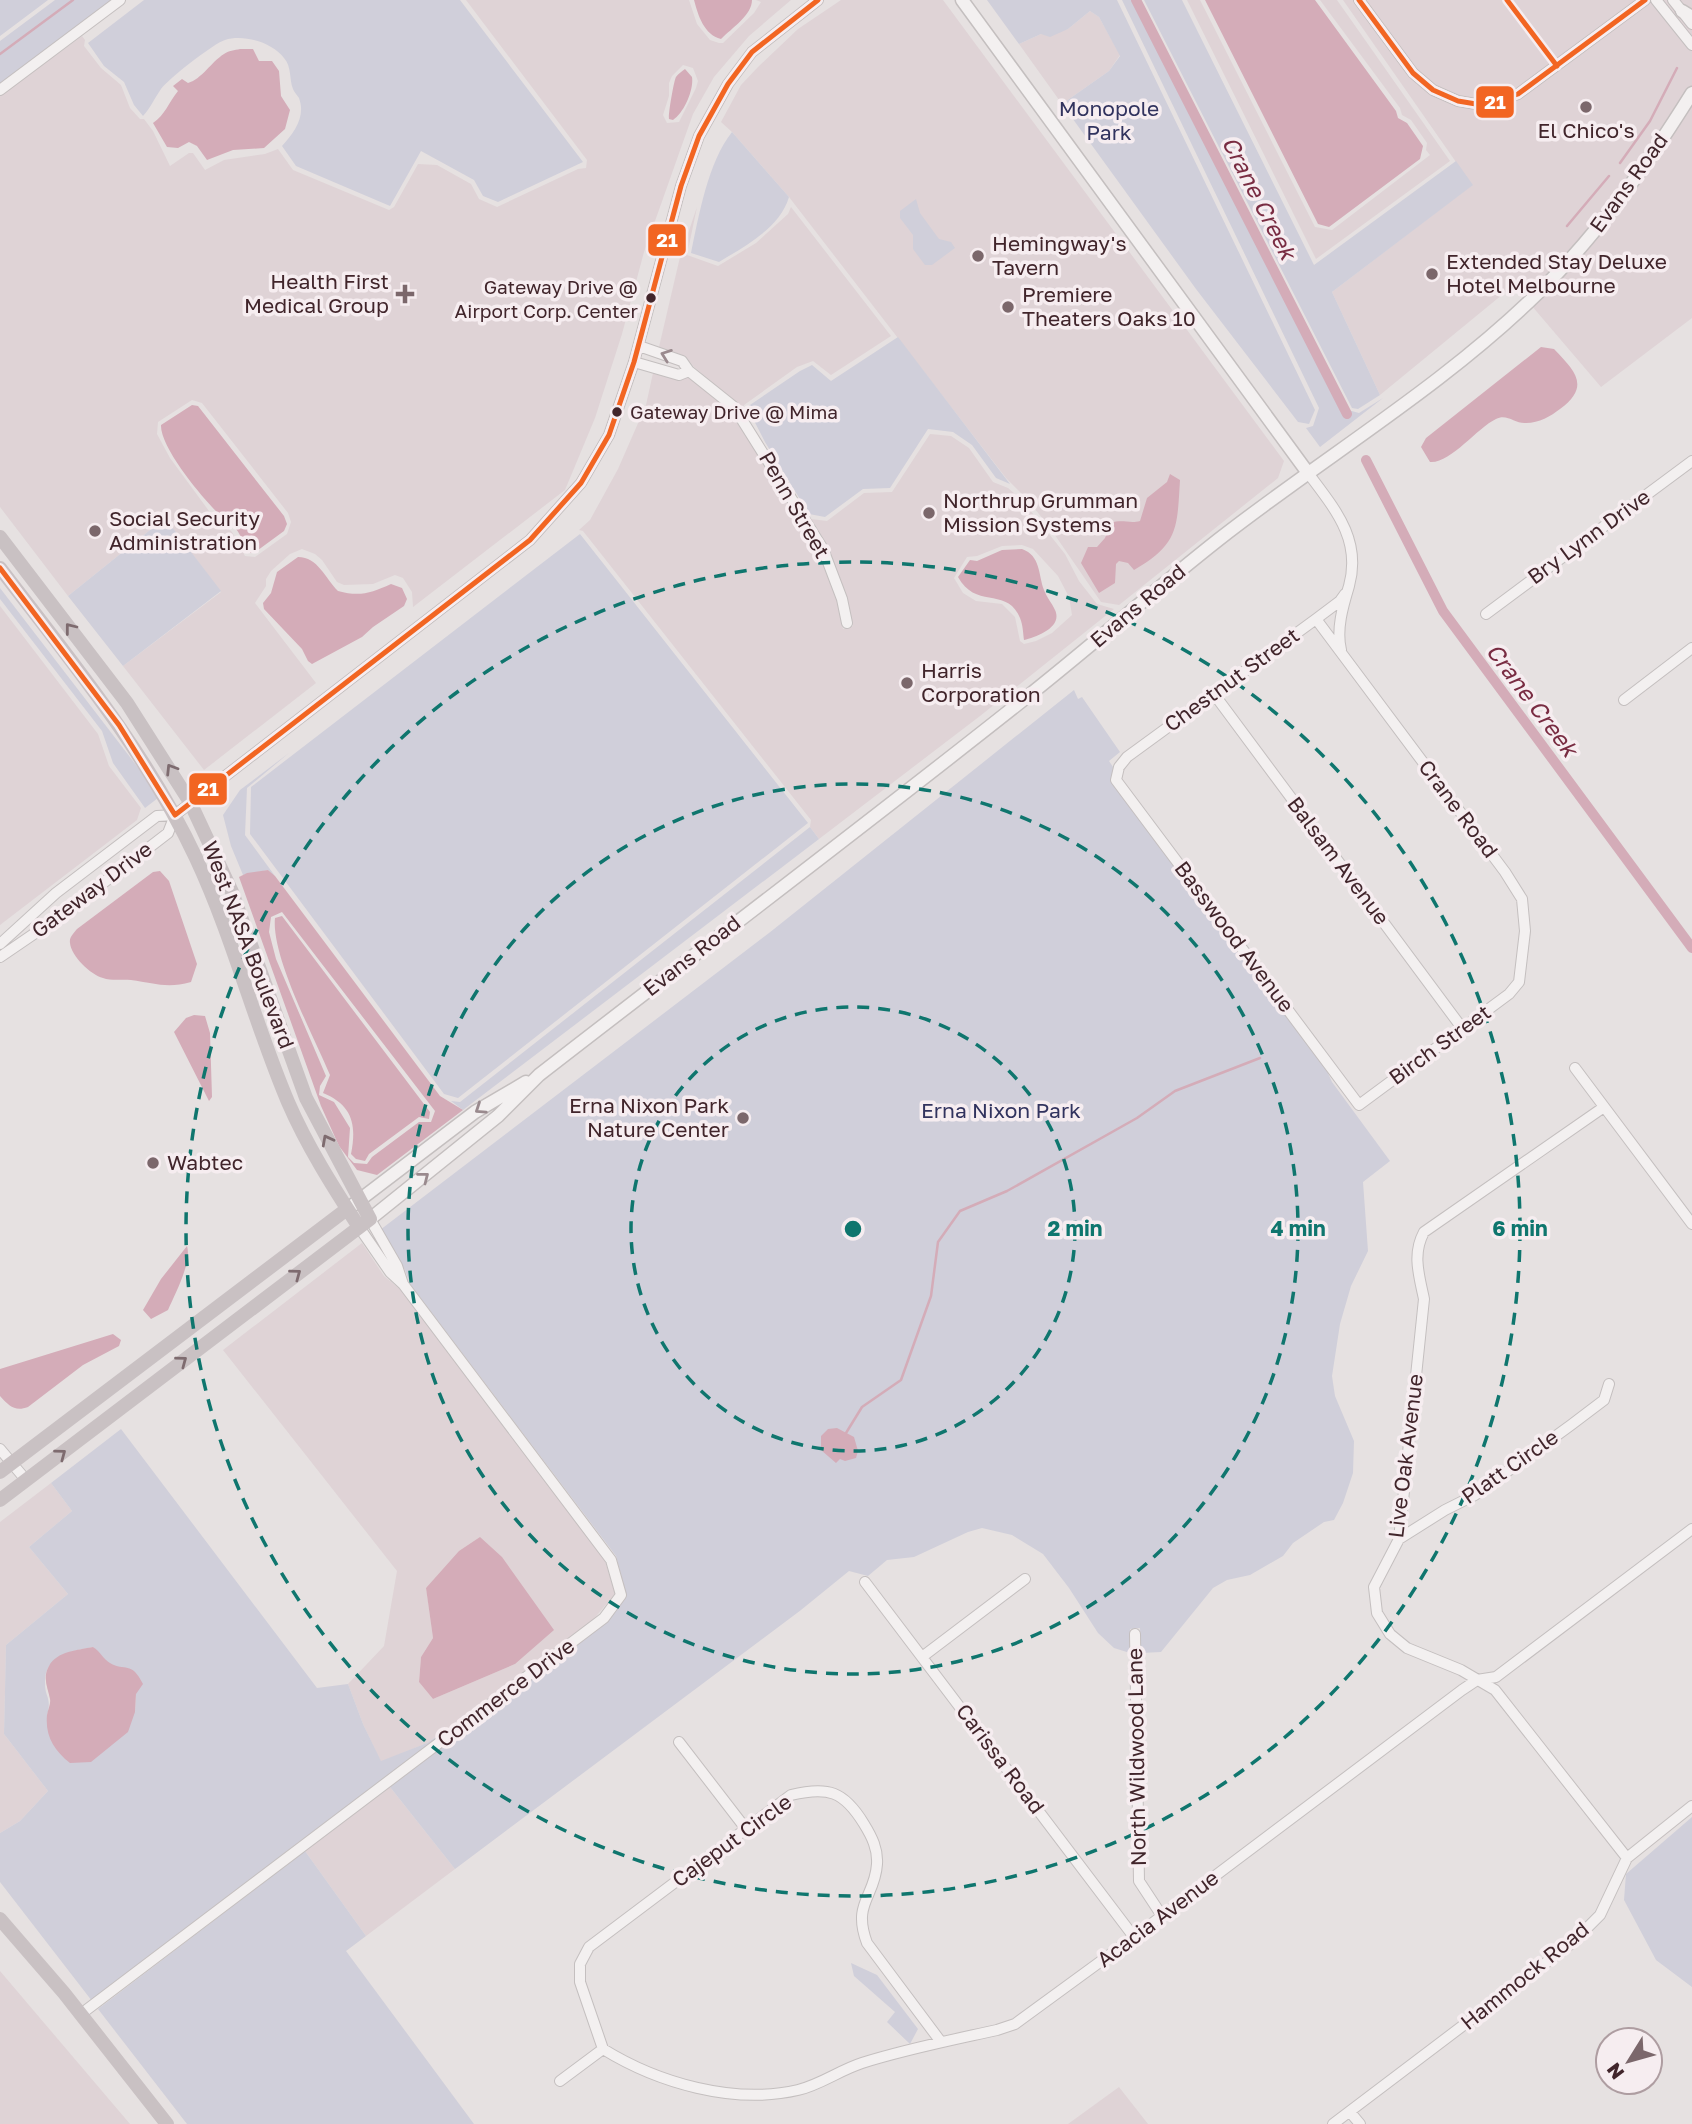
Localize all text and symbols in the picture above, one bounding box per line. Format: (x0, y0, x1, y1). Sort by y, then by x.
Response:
line badge: 21 (1475, 85, 1515, 119)
text: 21 (1484, 90, 1506, 113)
park label: Monopole Park (1059, 95, 1159, 145)
marker: El Chico's (1578, 99, 1594, 115)
place label: El Chico's (1537, 117, 1635, 143)
street label: Evans Road (1583, 128, 1673, 237)
water label: Crane Creek (1217, 131, 1304, 266)
line badge: 21 (647, 223, 687, 257)
text: 21 (656, 228, 678, 251)
place label: Hemingway's Tavern (992, 230, 1127, 280)
marker: Hemingway's Tavern (970, 248, 986, 264)
place label: Extended Stay Deluxe Hotel Melbourne (1446, 248, 1667, 298)
marker: Extended Stay Deluxe Hotel Melbourne (1424, 266, 1440, 282)
place label: Health First Medical Group (244, 268, 389, 318)
place label: Gateway Drive @ Airport Corp. Center (455, 275, 639, 322)
place label: Premiere Theaters Oaks 10 (1022, 281, 1196, 331)
marker: Health First Medical Group (395, 284, 415, 304)
marker: Gateway Drive @ Airport Corp. Center (644, 291, 658, 305)
marker: Premiere Theaters Oaks 10 (1000, 299, 1016, 315)
one-way arrow (661, 349, 673, 363)
place label: Gateway Drive @ Mima (630, 400, 838, 423)
marker: Gateway Drive @ Mima (610, 405, 624, 419)
street label: Penn Street (754, 446, 836, 563)
street label: Bry Lynn Drive (1522, 483, 1655, 589)
place label: Northrup Grumman Mission Systems (943, 487, 1138, 537)
place label: Social Security Administration (109, 505, 260, 555)
marker: Northrup Grumman Mission Systems (921, 505, 937, 521)
marker: Social Security Administration (87, 523, 103, 539)
street label: Evans Road (1084, 558, 1190, 653)
street label: Chestnut Street (1159, 622, 1304, 737)
one-way arrow (66, 623, 79, 636)
water label: Crane Creek (1481, 637, 1586, 763)
place label: Harris Corporation (921, 657, 1041, 707)
marker: Harris Corporation (899, 675, 915, 691)
street label: Crane Road (1414, 754, 1504, 863)
one-way arrow (166, 764, 179, 777)
line badge: 21 (188, 772, 228, 806)
text: 21 (197, 777, 219, 800)
street label: Balsam Avenue (1282, 791, 1395, 930)
street label: Gateway Drive (26, 836, 157, 943)
street label: West NASA Boulevard (197, 837, 301, 1052)
street label: Basswood Avenue (1170, 856, 1300, 1017)
street label: Evans Road (638, 909, 745, 1001)
street label: Birch Street (1383, 999, 1495, 1090)
place label: Erna Nixon Park Nature Center (569, 1092, 729, 1142)
park label: Erna Nixon Park (921, 1097, 1081, 1123)
one-way arrow (475, 1101, 488, 1113)
marker: Erna Nixon Park Nature Center (735, 1110, 751, 1126)
one-way arrow (321, 1135, 335, 1147)
place label: Wabtec (167, 1149, 243, 1175)
marker: Wabtec (145, 1155, 161, 1171)
one-way arrow (416, 1173, 429, 1186)
text: 2 min (1048, 1215, 1102, 1241)
text: 4 min (1270, 1215, 1326, 1241)
text: 6 min (1492, 1215, 1548, 1241)
centre of rings (841, 1217, 865, 1241)
one-way arrow (289, 1270, 301, 1283)
one-way arrow (175, 1357, 187, 1370)
street label: Live Oak Avenue (1382, 1372, 1428, 1539)
street label: Platt Circle (1456, 1423, 1563, 1509)
one-way arrow (53, 1449, 65, 1462)
street label: Commerce Drive (432, 1632, 579, 1752)
street label: North Wildwood Lane (1121, 1648, 1151, 1866)
street label: Carissa Road (951, 1698, 1051, 1818)
street label: Cajeput Circle (667, 1788, 796, 1892)
street label: Acacia Avenue (1091, 1864, 1223, 1972)
street label: Hammock Road (1455, 1916, 1594, 2035)
north arrow (1594, 2026, 1664, 2096)
text: N (1601, 2059, 1629, 2084)

